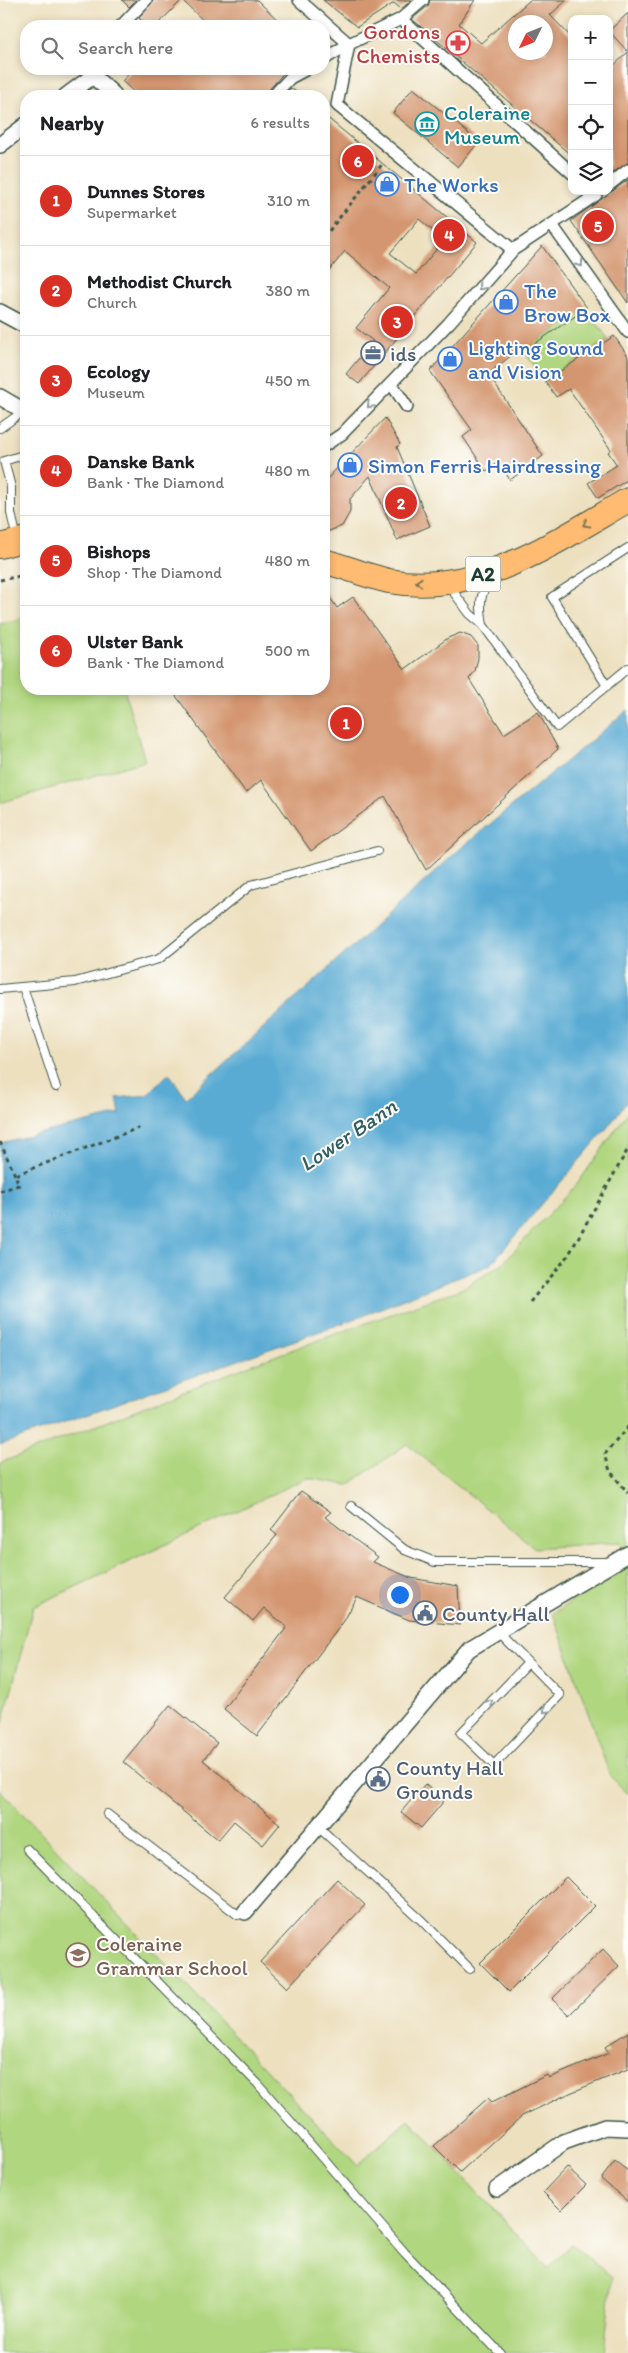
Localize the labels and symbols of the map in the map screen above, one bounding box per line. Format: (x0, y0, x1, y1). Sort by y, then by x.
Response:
north arrow (508, 15, 553, 60)
place label: Gordons Chemists (356, 19, 440, 68)
pharmacy icon: Gordons Chemists (445, 30, 471, 56)
place label: Coleraine Museum (444, 100, 530, 149)
museum icon: Coleraine Museum (414, 111, 440, 137)
pin: 6 (342, 142, 374, 180)
shop icon: The Works (374, 171, 400, 197)
place label: The Works (404, 172, 499, 197)
pin: 5 (582, 207, 614, 245)
pin: 4 (433, 216, 465, 254)
one-way arrow (574, 259, 583, 268)
place label: The Brow Box (524, 278, 611, 327)
one-way arrow (477, 281, 486, 290)
shop icon: The Brow Box (493, 289, 519, 315)
pin: 3 (381, 303, 413, 341)
place label: Lighting Sound and Vision (468, 335, 604, 384)
office icon: ids (360, 340, 386, 366)
place label: ids (390, 341, 416, 366)
shop icon: Lighting Sound and Vision (437, 346, 463, 372)
one-way arrow (367, 400, 376, 409)
shop icon: Simon Ferris Hairdressing (337, 452, 363, 478)
place label: Simon Ferris Hairdressing (368, 453, 601, 478)
pin: 2 (385, 484, 417, 522)
one-way arrow (582, 518, 591, 528)
road number: A2 (466, 556, 500, 592)
one-way arrow (415, 577, 423, 588)
pin: 1 (330, 704, 362, 742)
water label: Lower Bann (294, 1092, 402, 1177)
your location (387, 1582, 413, 1608)
public building icon: County Hall (412, 1600, 438, 1626)
place label: County Hall (442, 1601, 549, 1626)
one-way arrow (484, 1699, 493, 1708)
one-way arrow (543, 1704, 552, 1713)
place label: County Hall Grounds (396, 1755, 503, 1804)
public building icon: County Hall Grounds (365, 1766, 391, 1792)
place label: Coleraine Grammar School (96, 1931, 248, 1980)
school or university icon: Coleraine Grammar School (65, 1942, 91, 1968)

